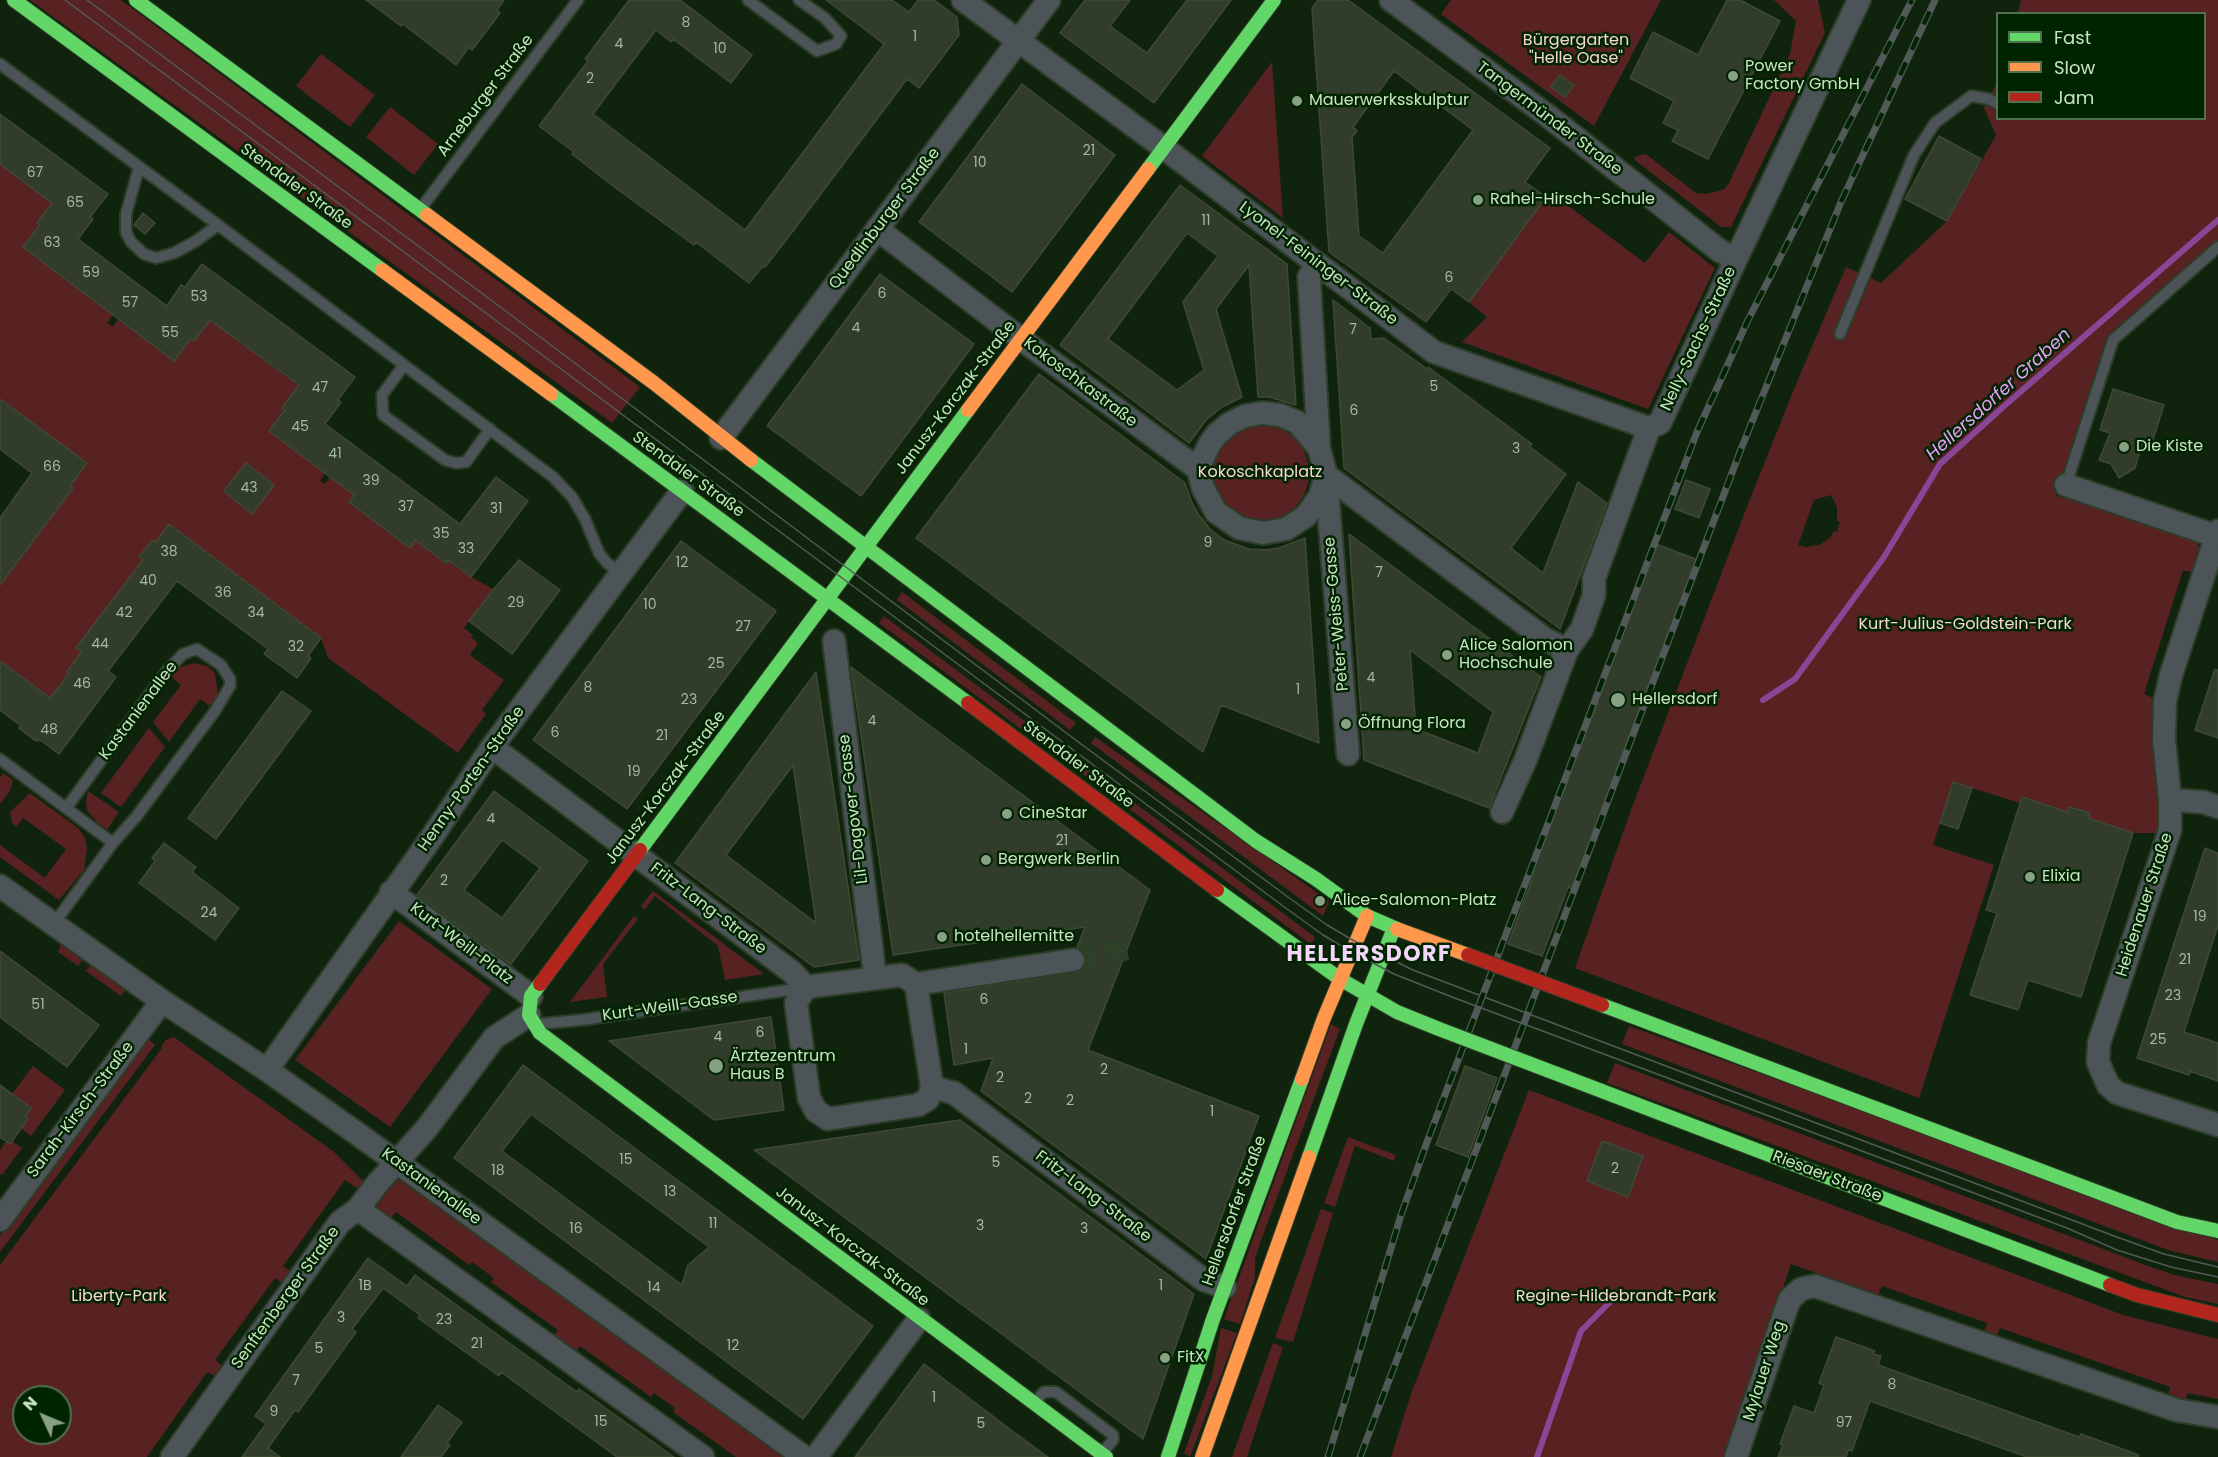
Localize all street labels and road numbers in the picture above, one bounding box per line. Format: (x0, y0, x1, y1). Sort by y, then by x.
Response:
street label: Arneburger Straße (434, 31, 538, 161)
street label: Tangermünder Straße (1472, 58, 1626, 180)
street label: Stendaler Straße (236, 140, 356, 234)
street label: Quedlinburger Straße (825, 144, 945, 294)
street label: Lyonel-Feininger-Straße (1235, 198, 1401, 330)
street label: Nelly-Sachs-Straße (1657, 264, 1741, 414)
street label: Janusz-Korczak-Straße (892, 317, 1020, 479)
street label: Kokoschkastraße (1019, 334, 1141, 432)
street label: Stendaler Straße (628, 428, 748, 522)
street label: Peter-Weiss-Gasse (1321, 536, 1353, 692)
street label: Kastanienallee (96, 658, 182, 764)
street label: Henny-Porten-Straße (415, 703, 529, 855)
street label: Janusz-Korczak-Straße (602, 707, 730, 869)
street label: Stendaler Straße (1019, 717, 1137, 813)
street label: Lil-Dagover-Gasse (835, 733, 873, 885)
street label: Heidenauer Straße (2113, 831, 2177, 979)
street label: Fritz-Lang-Straße (646, 859, 770, 959)
street label: Kurt-Weill-Platz (406, 899, 516, 989)
street label: Kurt-Weill-Gasse (601, 988, 739, 1026)
street label: Sarah-Kirsch-Straße (24, 1038, 138, 1182)
street label: Hellersdorfer Straße (1199, 1133, 1271, 1289)
street label: Kastanienallee (378, 1144, 484, 1230)
street label: Fritz-Lang-Straße (1031, 1147, 1155, 1247)
street label: Riesaer Straße (1770, 1147, 1884, 1207)
street label: Janusz-Korczak-Straße (771, 1183, 933, 1311)
street label: Senftenberger Straße (228, 1223, 344, 1373)
street label: Mylauer Weg (1740, 1318, 1790, 1424)

